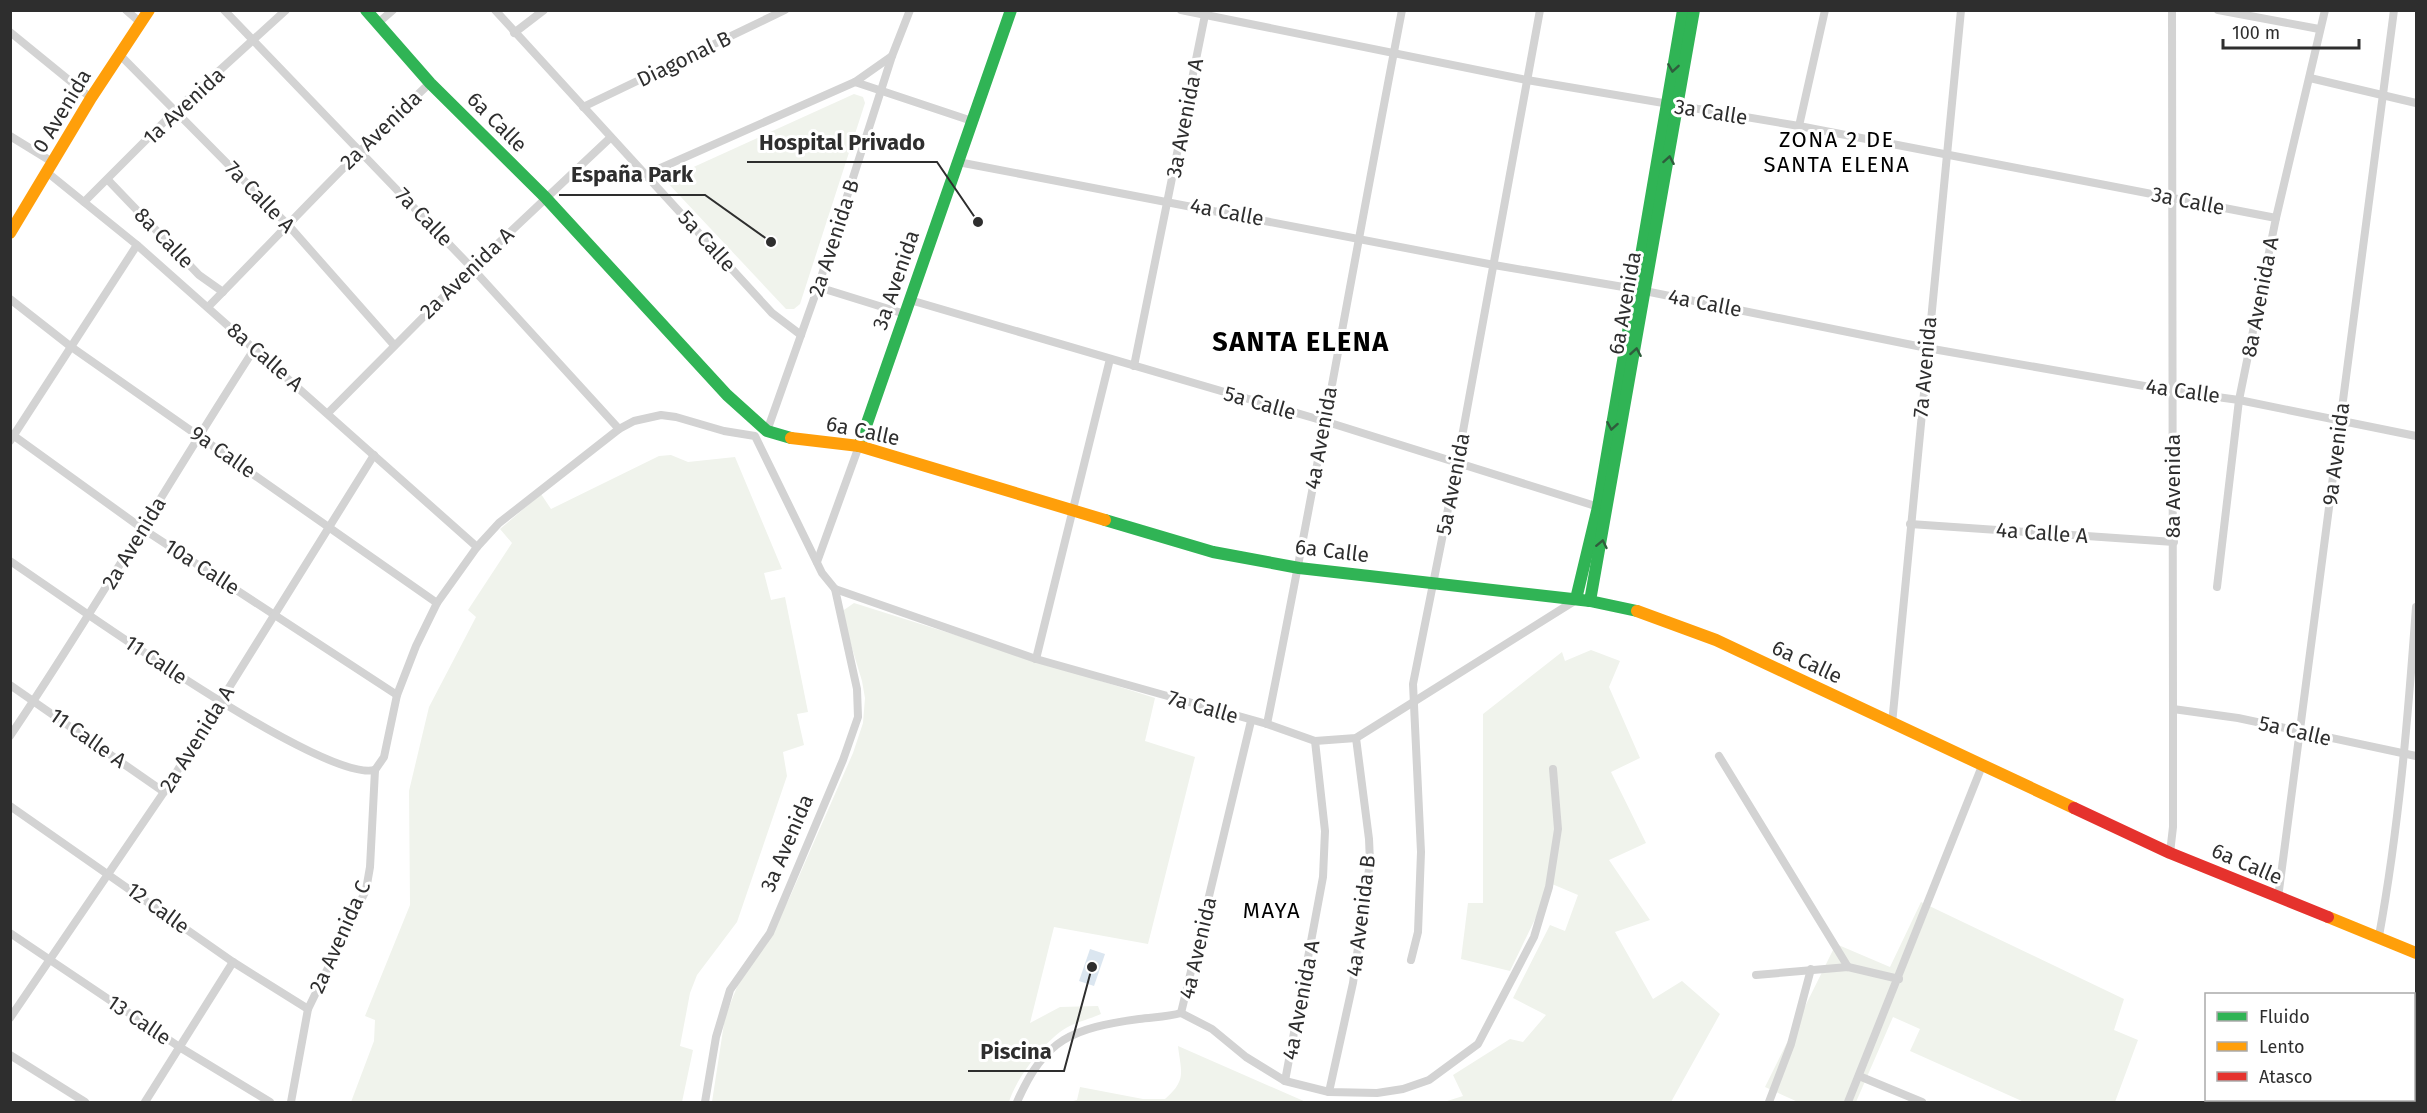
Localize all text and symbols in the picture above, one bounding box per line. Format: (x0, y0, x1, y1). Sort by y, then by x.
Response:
scale bar (2223, 12, 2360, 50)
text: 100 m (2232, 22, 2280, 44)
street label: Diagonal B (633, 25, 735, 93)
street label: 3a Avenida A (1161, 56, 1209, 180)
street label: 1a Avenida (138, 62, 230, 150)
one-way arrow (1667, 63, 1680, 73)
street label: 0 Avenida (27, 64, 97, 158)
street label: 2a Avenida (335, 85, 427, 175)
street label: 6a Calle (461, 86, 533, 158)
street label: 3a Calle (1672, 93, 1750, 131)
callout: Hospital Privado (747, 122, 937, 162)
district label: ZONA 2 DE SANTA ELENA (1764, 126, 1910, 178)
text: Hospital Privado (759, 129, 925, 156)
callout: España Park (559, 155, 705, 195)
one-way arrow (1663, 155, 1675, 164)
street label: 7a Calle A (219, 156, 301, 238)
text: España Park (571, 161, 694, 188)
street label: 2a Avenida B (803, 176, 865, 300)
street label: 3a Calle (2149, 181, 2227, 221)
street label: 7a Calle (390, 182, 458, 252)
street label: 4a Calle (1188, 192, 1266, 232)
street label: 8a Calle (129, 202, 199, 274)
street label: 5a Calle (673, 205, 741, 277)
street label: 2a Avenida A (415, 222, 519, 324)
street label: 3a Avenida (867, 227, 925, 333)
street label: 8a Avenida A (2236, 235, 2284, 359)
street label: 6a Avenida (1603, 249, 1647, 357)
street label: 4a Calle (1666, 283, 1744, 323)
street label: 7a Avenida (1908, 315, 1942, 419)
street label: 8a Calle A (222, 317, 308, 397)
district label: SANTA ELENA (1212, 326, 1390, 358)
one-way arrow (1629, 347, 1642, 357)
street label: 4a Calle (2144, 373, 2222, 409)
street label: 5a Calle (1221, 380, 1299, 426)
street label: 4a Avenida (1299, 384, 1343, 492)
street label: 9a Avenida (2317, 401, 2355, 507)
street label: 6a Calle (824, 411, 902, 451)
street label: 9a Calle (185, 420, 261, 484)
one-way arrow (1606, 421, 1619, 431)
street label: 5a Avenida (1430, 431, 1476, 537)
street label: 8a Avenida (2160, 434, 2186, 538)
street label: 2a Avenida (96, 492, 172, 594)
street label: 4a Calle A (1995, 517, 2089, 549)
street label: 10a Calle (160, 533, 244, 601)
street label: 6a Calle (1293, 534, 1371, 568)
one-way arrow (1594, 539, 1607, 549)
street label: 11 Calle (120, 630, 192, 690)
street label: 6a Calle (1768, 634, 1846, 690)
street label: 2a Avenida A (154, 681, 240, 797)
street label: 7a Calle (1165, 685, 1241, 729)
street label: 11 Calle A (45, 702, 131, 774)
street label: 5a Calle (2256, 710, 2334, 752)
street label: 3a Avenida (755, 790, 819, 896)
street label: 6a Calle (2208, 837, 2286, 891)
street label: 4a Avenida B (1341, 854, 1381, 978)
street label: 12 Calle (121, 876, 195, 940)
street label: 2a Avenida C (304, 876, 376, 997)
street label: 4a Avenida (1174, 894, 1222, 1002)
district label: MAYA (1243, 897, 1301, 924)
street label: 4a Avenida A (1277, 938, 1325, 1062)
street label: 13 Calle (102, 989, 176, 1051)
legend (2205, 993, 2415, 1101)
text: Fluido (2259, 1006, 2310, 1028)
callout: Piscina (968, 1031, 1064, 1071)
text: Lento (2259, 1036, 2305, 1058)
text: Piscina (980, 1038, 1052, 1065)
text: Atasco (2259, 1066, 2312, 1088)

